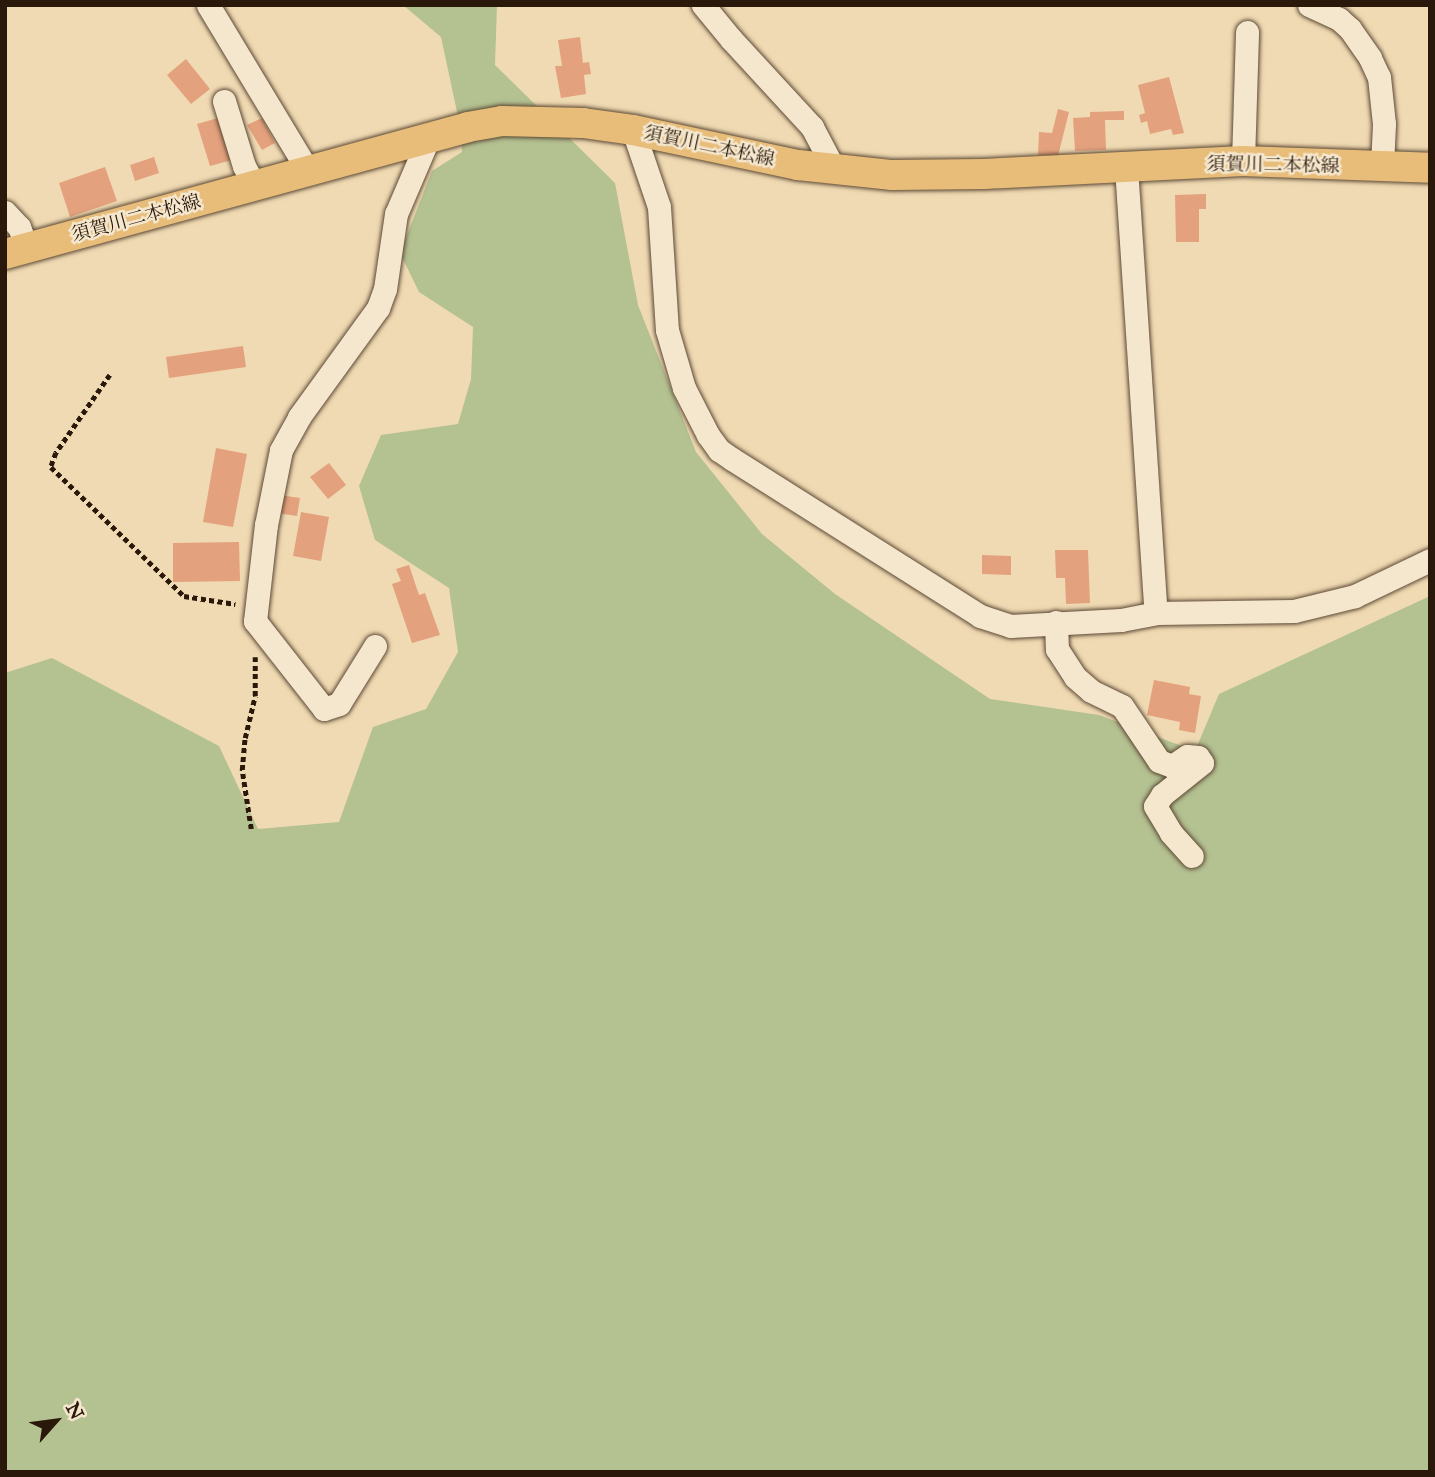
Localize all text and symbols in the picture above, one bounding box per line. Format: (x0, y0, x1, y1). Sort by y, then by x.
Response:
street label: 須賀川二本松線 (642, 121, 776, 171)
street label: 須賀川二本松線 (1206, 152, 1340, 178)
street label: 須賀川二本松線 (69, 190, 203, 246)
north arrow (21, 1386, 91, 1456)
text: N (61, 1398, 89, 1423)

